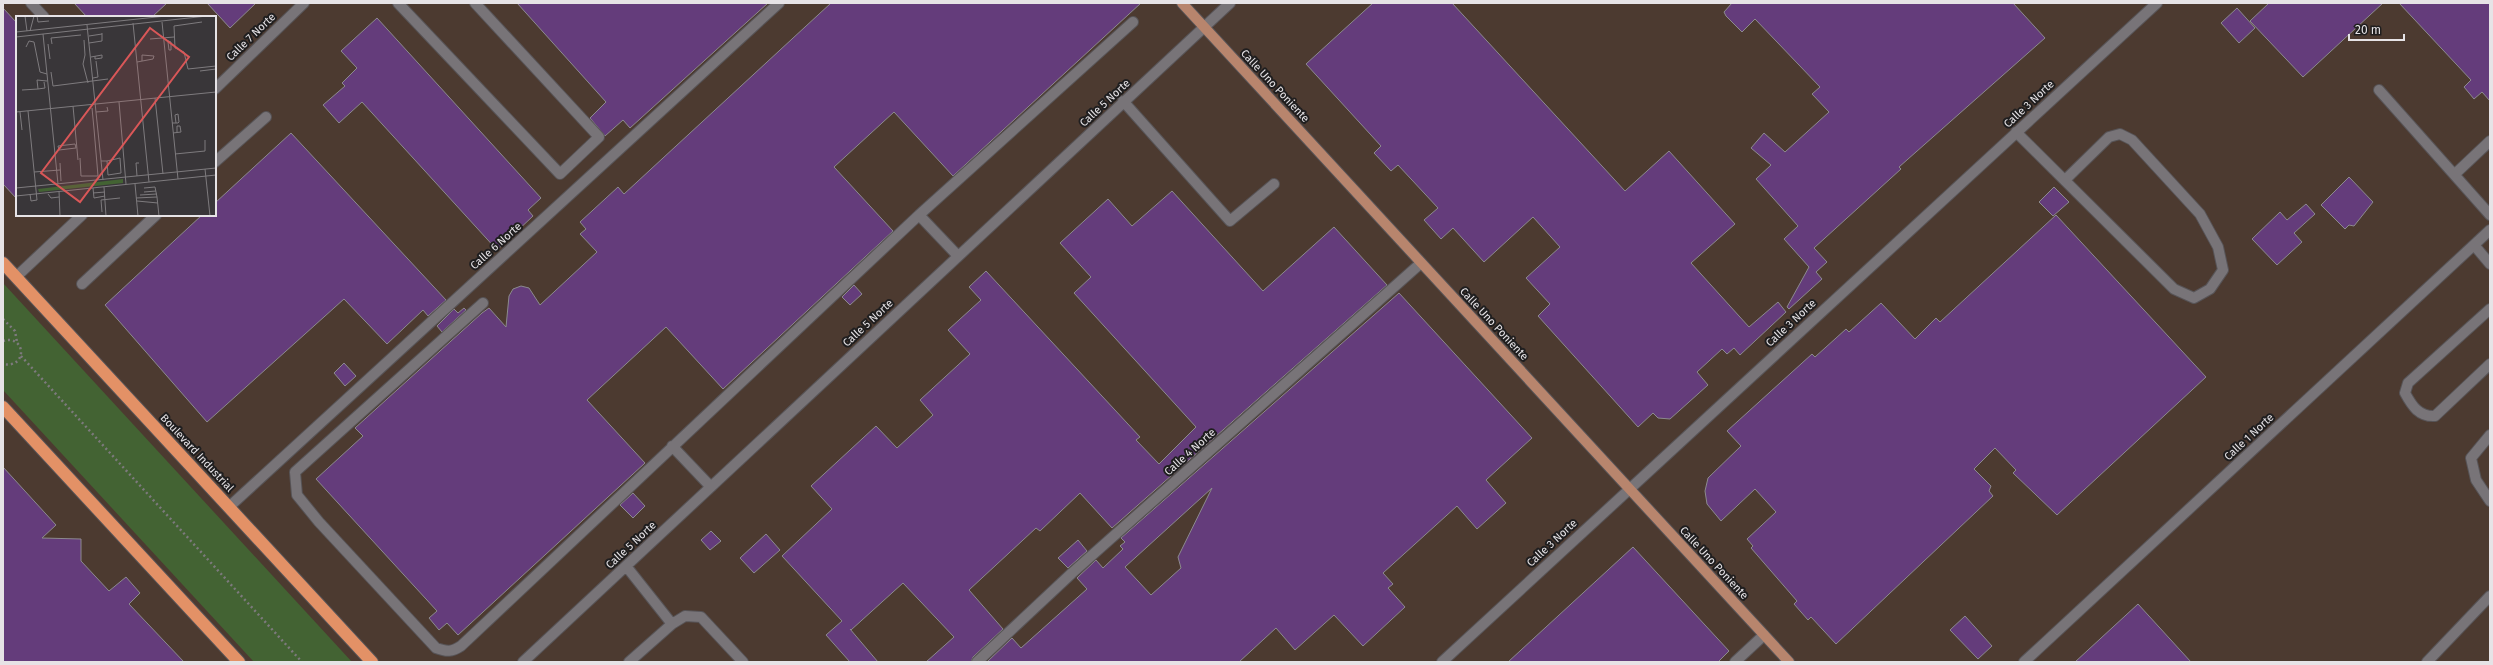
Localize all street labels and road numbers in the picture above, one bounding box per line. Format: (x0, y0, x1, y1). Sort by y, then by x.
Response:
street label: Calle 7 Norte (224, 10, 278, 64)
street label: Calle Uno Poniente (1238, 47, 1312, 125)
street label: Calle 5 Norte (1077, 77, 1133, 129)
street label: Calle 3 Norte (2001, 78, 2057, 130)
street label: Calle 6 Norte (468, 220, 524, 272)
street label: Calle Uno Poniente (1457, 285, 1531, 363)
street label: Calle 5 Norte (840, 297, 896, 349)
street label: Calle 3 Norte (1763, 297, 1819, 349)
street label: Boulevard Industrial (158, 411, 236, 495)
street label: Calle 1 Norte (2222, 411, 2276, 463)
street label: Calle 4 Norte (1162, 426, 1218, 478)
street label: Calle 3 Norte (1524, 517, 1580, 569)
street label: Calle 5 Norte (603, 519, 659, 571)
street label: Calle Uno Poniente (1677, 524, 1751, 602)

